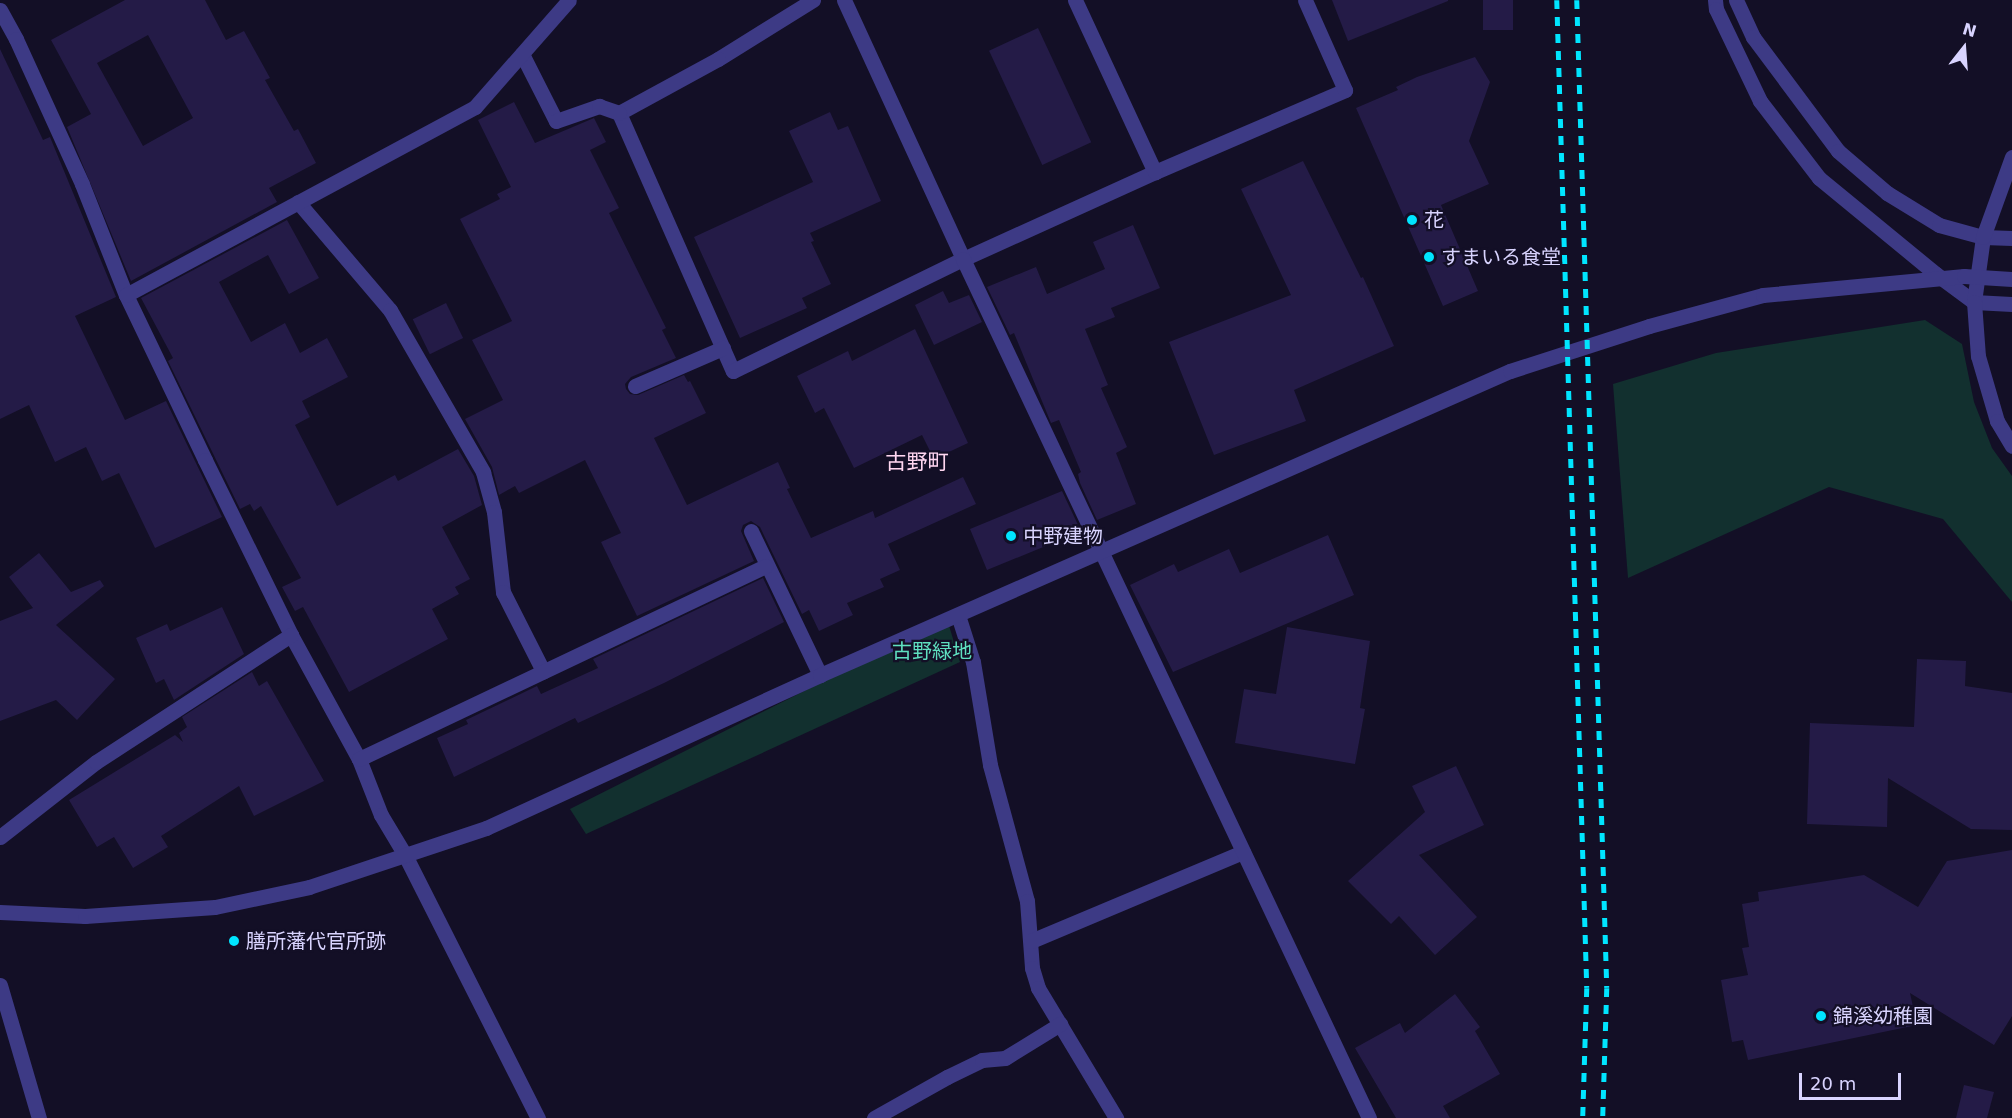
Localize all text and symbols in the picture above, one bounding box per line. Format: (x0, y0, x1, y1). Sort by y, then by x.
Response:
north arrow (1934, 18, 1994, 78)
text: N (1960, 19, 1979, 41)
place label: 花 (1424, 208, 1444, 232)
marker: 花 (1405, 213, 1419, 227)
place label: すまいる食堂 (1441, 245, 1561, 269)
marker: すまいる食堂 (1422, 250, 1436, 264)
district label: 古野町 (886, 449, 948, 475)
place label: 中野建物 (1023, 524, 1103, 548)
marker: 中野建物 (1004, 529, 1018, 543)
park label: 古野緑地 (892, 639, 972, 663)
place label: 膳所藩代官所跡 (246, 929, 386, 953)
marker: 膳所藩代官所跡 (227, 934, 241, 948)
place label: 錦溪幼稚園 (1833, 1004, 1933, 1028)
marker: 錦溪幼稚園 (1814, 1009, 1828, 1023)
scale bar (1802, 1061, 1904, 1099)
text: 20 m (1810, 1073, 1856, 1094)

